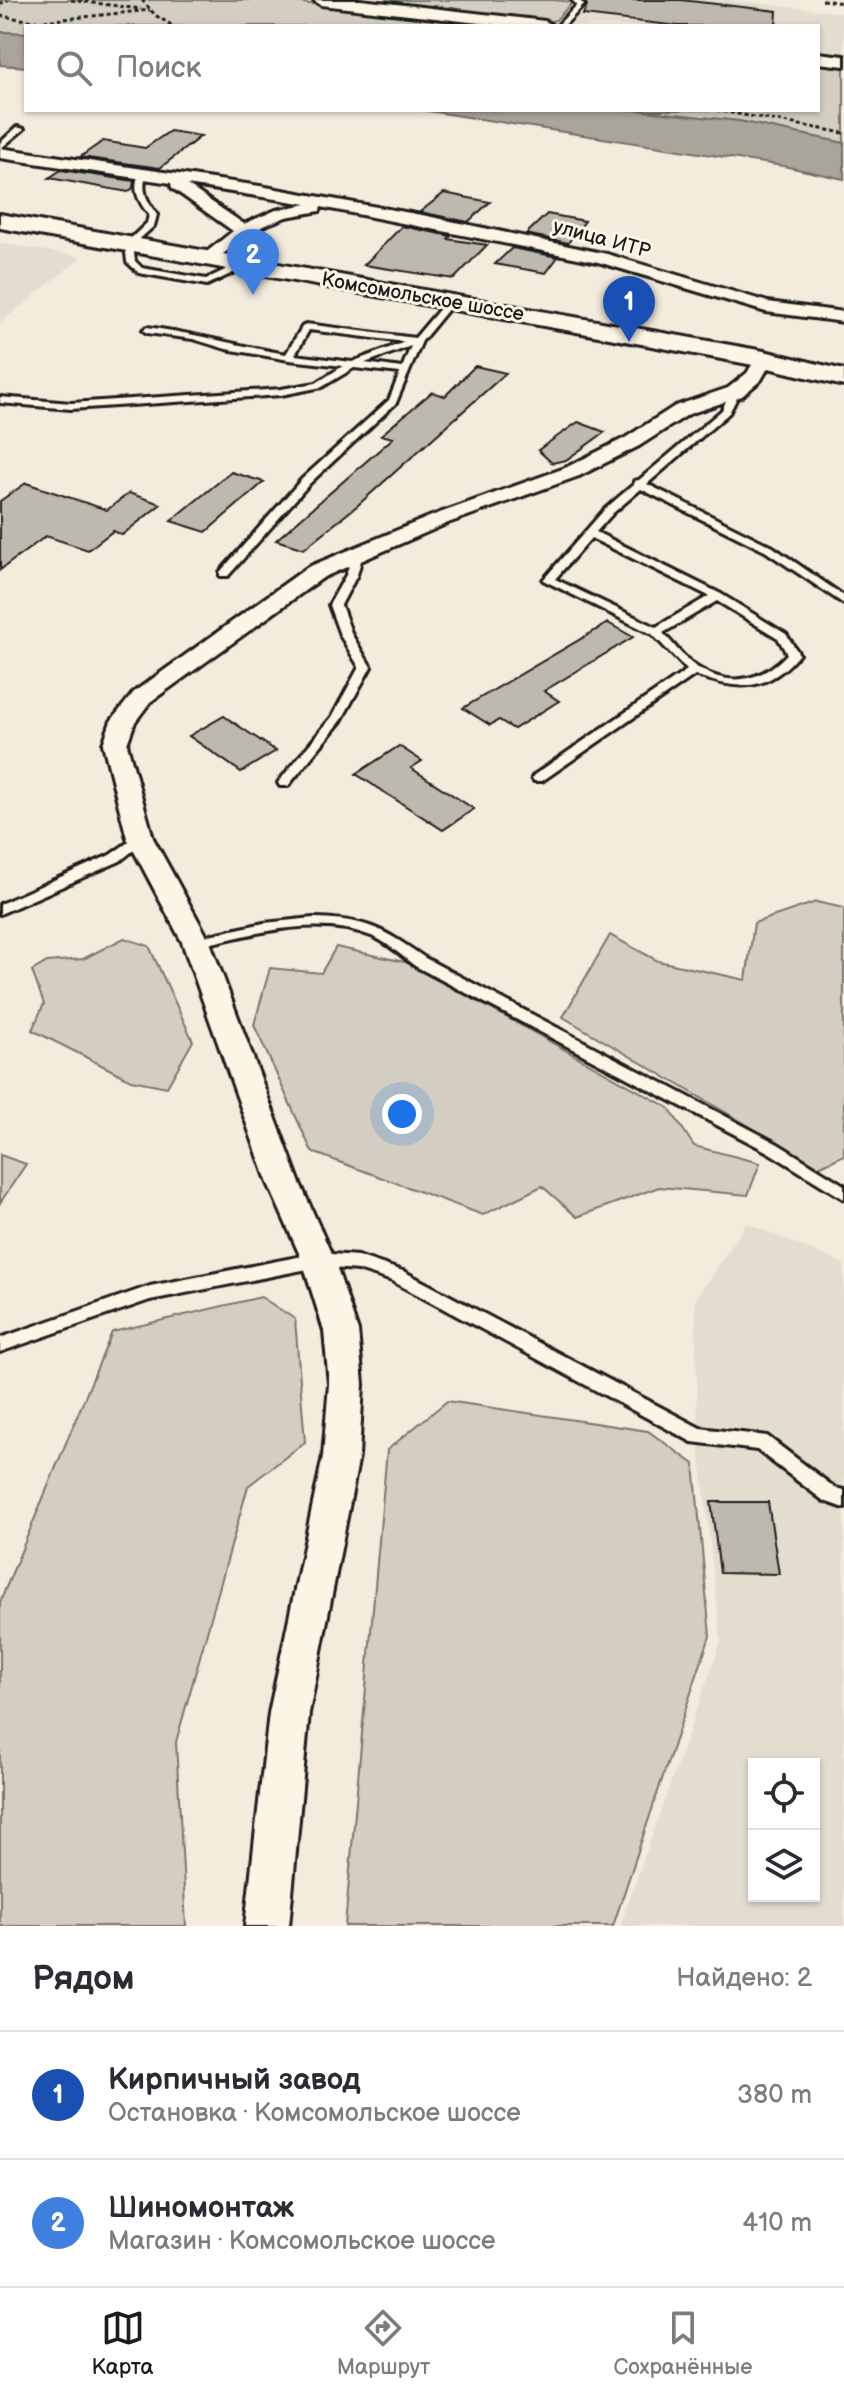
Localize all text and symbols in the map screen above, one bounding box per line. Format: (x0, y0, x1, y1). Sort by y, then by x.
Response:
search box (24, 24, 820, 112)
icon: search (52, 46, 96, 90)
text: Поиск (116, 50, 202, 86)
street label: улица ИТР (550, 214, 653, 264)
pin: 2 (227, 229, 279, 295)
street label: Комсомольское шоссе (320, 267, 526, 327)
pin: 1 (603, 276, 655, 342)
your location (382, 1094, 422, 1134)
map controls (748, 1758, 820, 1902)
button: locate (748, 1758, 820, 1830)
button: layers (748, 1830, 820, 1902)
text: Рядом (32, 1958, 134, 1999)
text: Найдено: 2 (676, 1963, 812, 1994)
text: Кирпичный завод (108, 2062, 360, 2098)
text: 1 (53, 2080, 63, 2111)
text: 380 m (737, 2080, 812, 2111)
text: Остановка · Комсомольское шоссе (108, 2098, 521, 2129)
text: Шиномонтаж (108, 2190, 294, 2226)
text: 2 (50, 2208, 66, 2239)
text: 410 m (742, 2208, 812, 2239)
text: Магазин · Комсомольское шоссе (108, 2226, 495, 2257)
tab: Карта (92, 2306, 154, 2381)
tab: Маршрут (337, 2306, 430, 2381)
tab: Сохранённые (613, 2306, 752, 2381)

